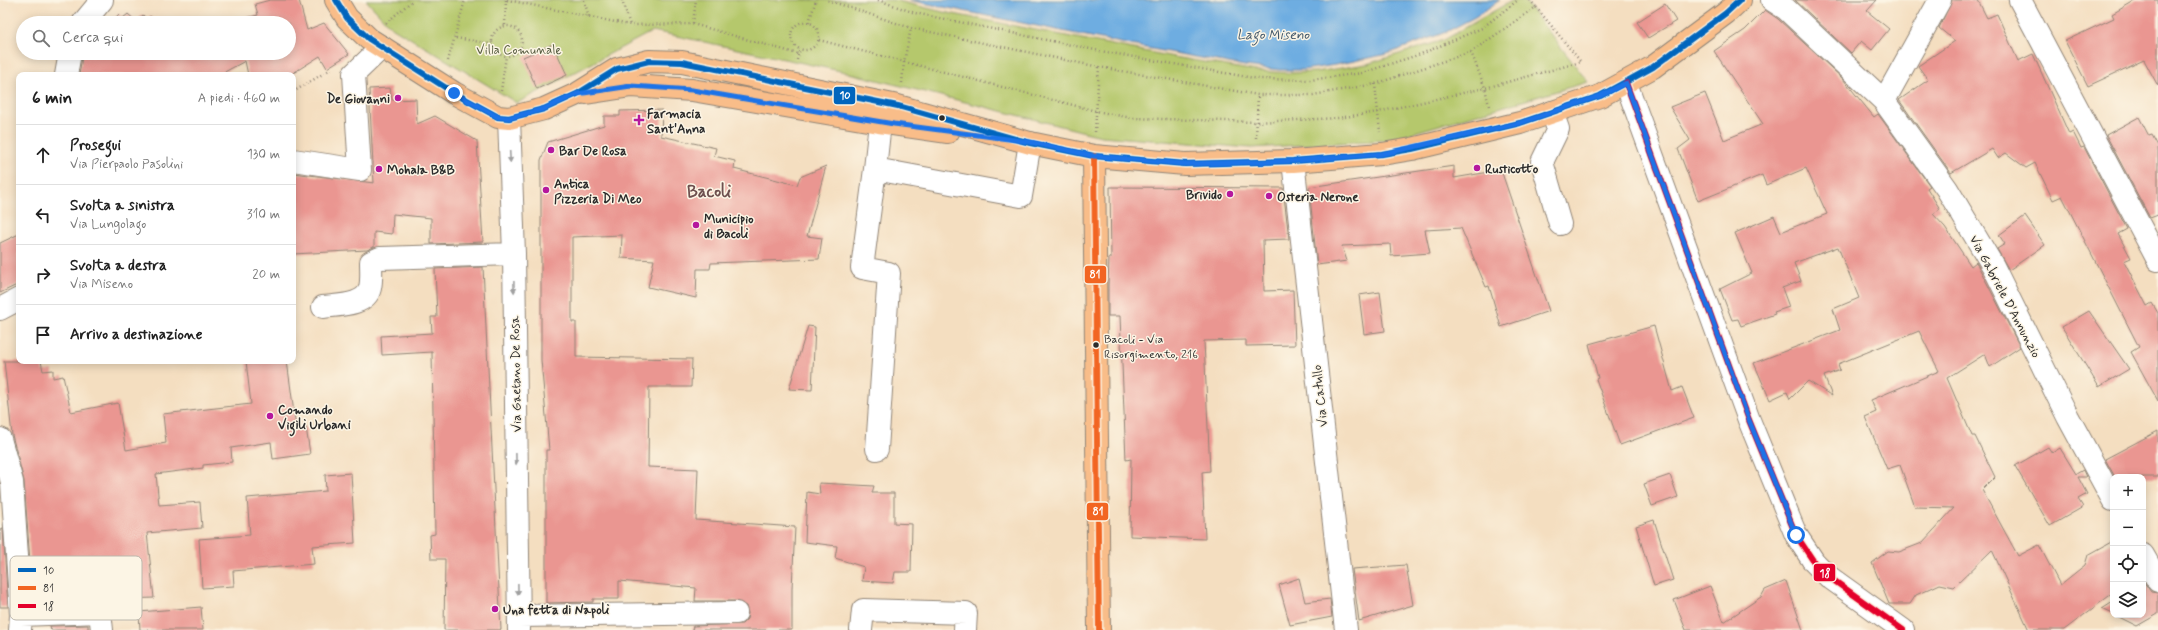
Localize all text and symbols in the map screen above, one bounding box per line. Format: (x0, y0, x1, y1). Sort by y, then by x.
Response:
search box (16, 16, 296, 60)
water label: Lago Miseno (1237, 26, 1311, 46)
icon: search (30, 27, 52, 49)
text: Cerca qui (62, 28, 123, 48)
park label: Villa Comunale (476, 42, 562, 59)
route end (445, 84, 463, 102)
line badge: 10 (833, 86, 856, 105)
text: 6 min (32, 87, 72, 109)
text: 10 (839, 89, 851, 103)
text: A piedi · 460 m (198, 90, 280, 107)
place label: De Giovanni (326, 91, 390, 108)
marker: De Giovanni (393, 93, 403, 103)
place label: Farmacia Sant'Anna (647, 106, 705, 138)
unlabelled marker (937, 113, 947, 123)
marker: Farmacia Sant'Anna (634, 115, 644, 125)
text: Prosegui (70, 136, 121, 156)
place label: Bar De Rosa (559, 143, 627, 160)
icon: ahead (32, 144, 54, 166)
marker: Bar De Rosa (546, 145, 556, 155)
text: 130 m (247, 146, 280, 163)
one-way arrow (507, 151, 514, 163)
text: Via Pierpaolo Pasolini (70, 156, 183, 173)
place label: Rusticotto (1485, 161, 1539, 178)
place label: Mohala B&B (387, 162, 455, 179)
marker: Rusticotto (1472, 163, 1482, 173)
marker: Mohala B&B (374, 164, 384, 174)
place label: Antica Pizzeria Di Meo (554, 176, 642, 208)
district label: Bacoli (687, 181, 731, 203)
marker: Antica Pizzeria Di Meo (541, 185, 551, 195)
place label: Brivido (1186, 187, 1222, 204)
marker: Brivido (1225, 189, 1235, 199)
place label: Osteria Nerone (1277, 189, 1359, 206)
marker: Osteria Nerone (1264, 191, 1274, 201)
text: Svolta a sinistra (70, 196, 175, 216)
icon: left (32, 204, 54, 226)
text: 310 m (247, 206, 280, 223)
place label: Municipio di Bacoli (704, 211, 754, 243)
text: Via Lungolago (70, 216, 146, 233)
marker: Municipio di Bacoli (691, 220, 701, 230)
street label: Via Gabriele D'Annunzio (1965, 232, 2044, 361)
text: Svolta a destra (70, 256, 167, 276)
icon: right (32, 264, 54, 286)
line badge: 81 (1084, 265, 1107, 284)
text: 20 m (252, 266, 280, 283)
text: 81 (1090, 268, 1101, 282)
text: Via Miseno (70, 276, 133, 293)
one-way arrow (511, 281, 517, 294)
street label: Via Gaetano De Rosa (507, 315, 526, 432)
icon: arrive (32, 324, 54, 346)
text: Arrivo a destinazione (70, 325, 203, 345)
place label: Bacoli - Via Risorgimento, 216 (1104, 332, 1198, 363)
marker: Bacoli - Via Risorgimento, 216 (1091, 340, 1101, 350)
street label: Via Catullo (1309, 364, 1332, 428)
place label: Comando Vigili Urbani (278, 402, 351, 437)
marker: Comando Vigili Urbani (265, 411, 275, 421)
one-way arrow (513, 453, 520, 465)
map controls (2110, 474, 2146, 618)
button: + (2110, 474, 2146, 510)
line badge: 81 (1086, 502, 1109, 521)
text: 81 (1093, 505, 1104, 519)
button: − (2110, 510, 2146, 546)
route start (1787, 526, 1805, 544)
button: locate (2110, 546, 2146, 582)
legend (10, 556, 142, 620)
line badge: 18 (1813, 563, 1836, 582)
text: 10 (43, 564, 54, 578)
text: 18 (1820, 567, 1830, 581)
text: 81 (43, 582, 54, 596)
button: layers (2110, 582, 2146, 618)
one-way arrow (515, 583, 521, 596)
text: 18 (43, 600, 54, 614)
place label: Una fetta di Napoli (503, 602, 610, 619)
marker: Una fetta di Napoli (490, 604, 500, 614)

